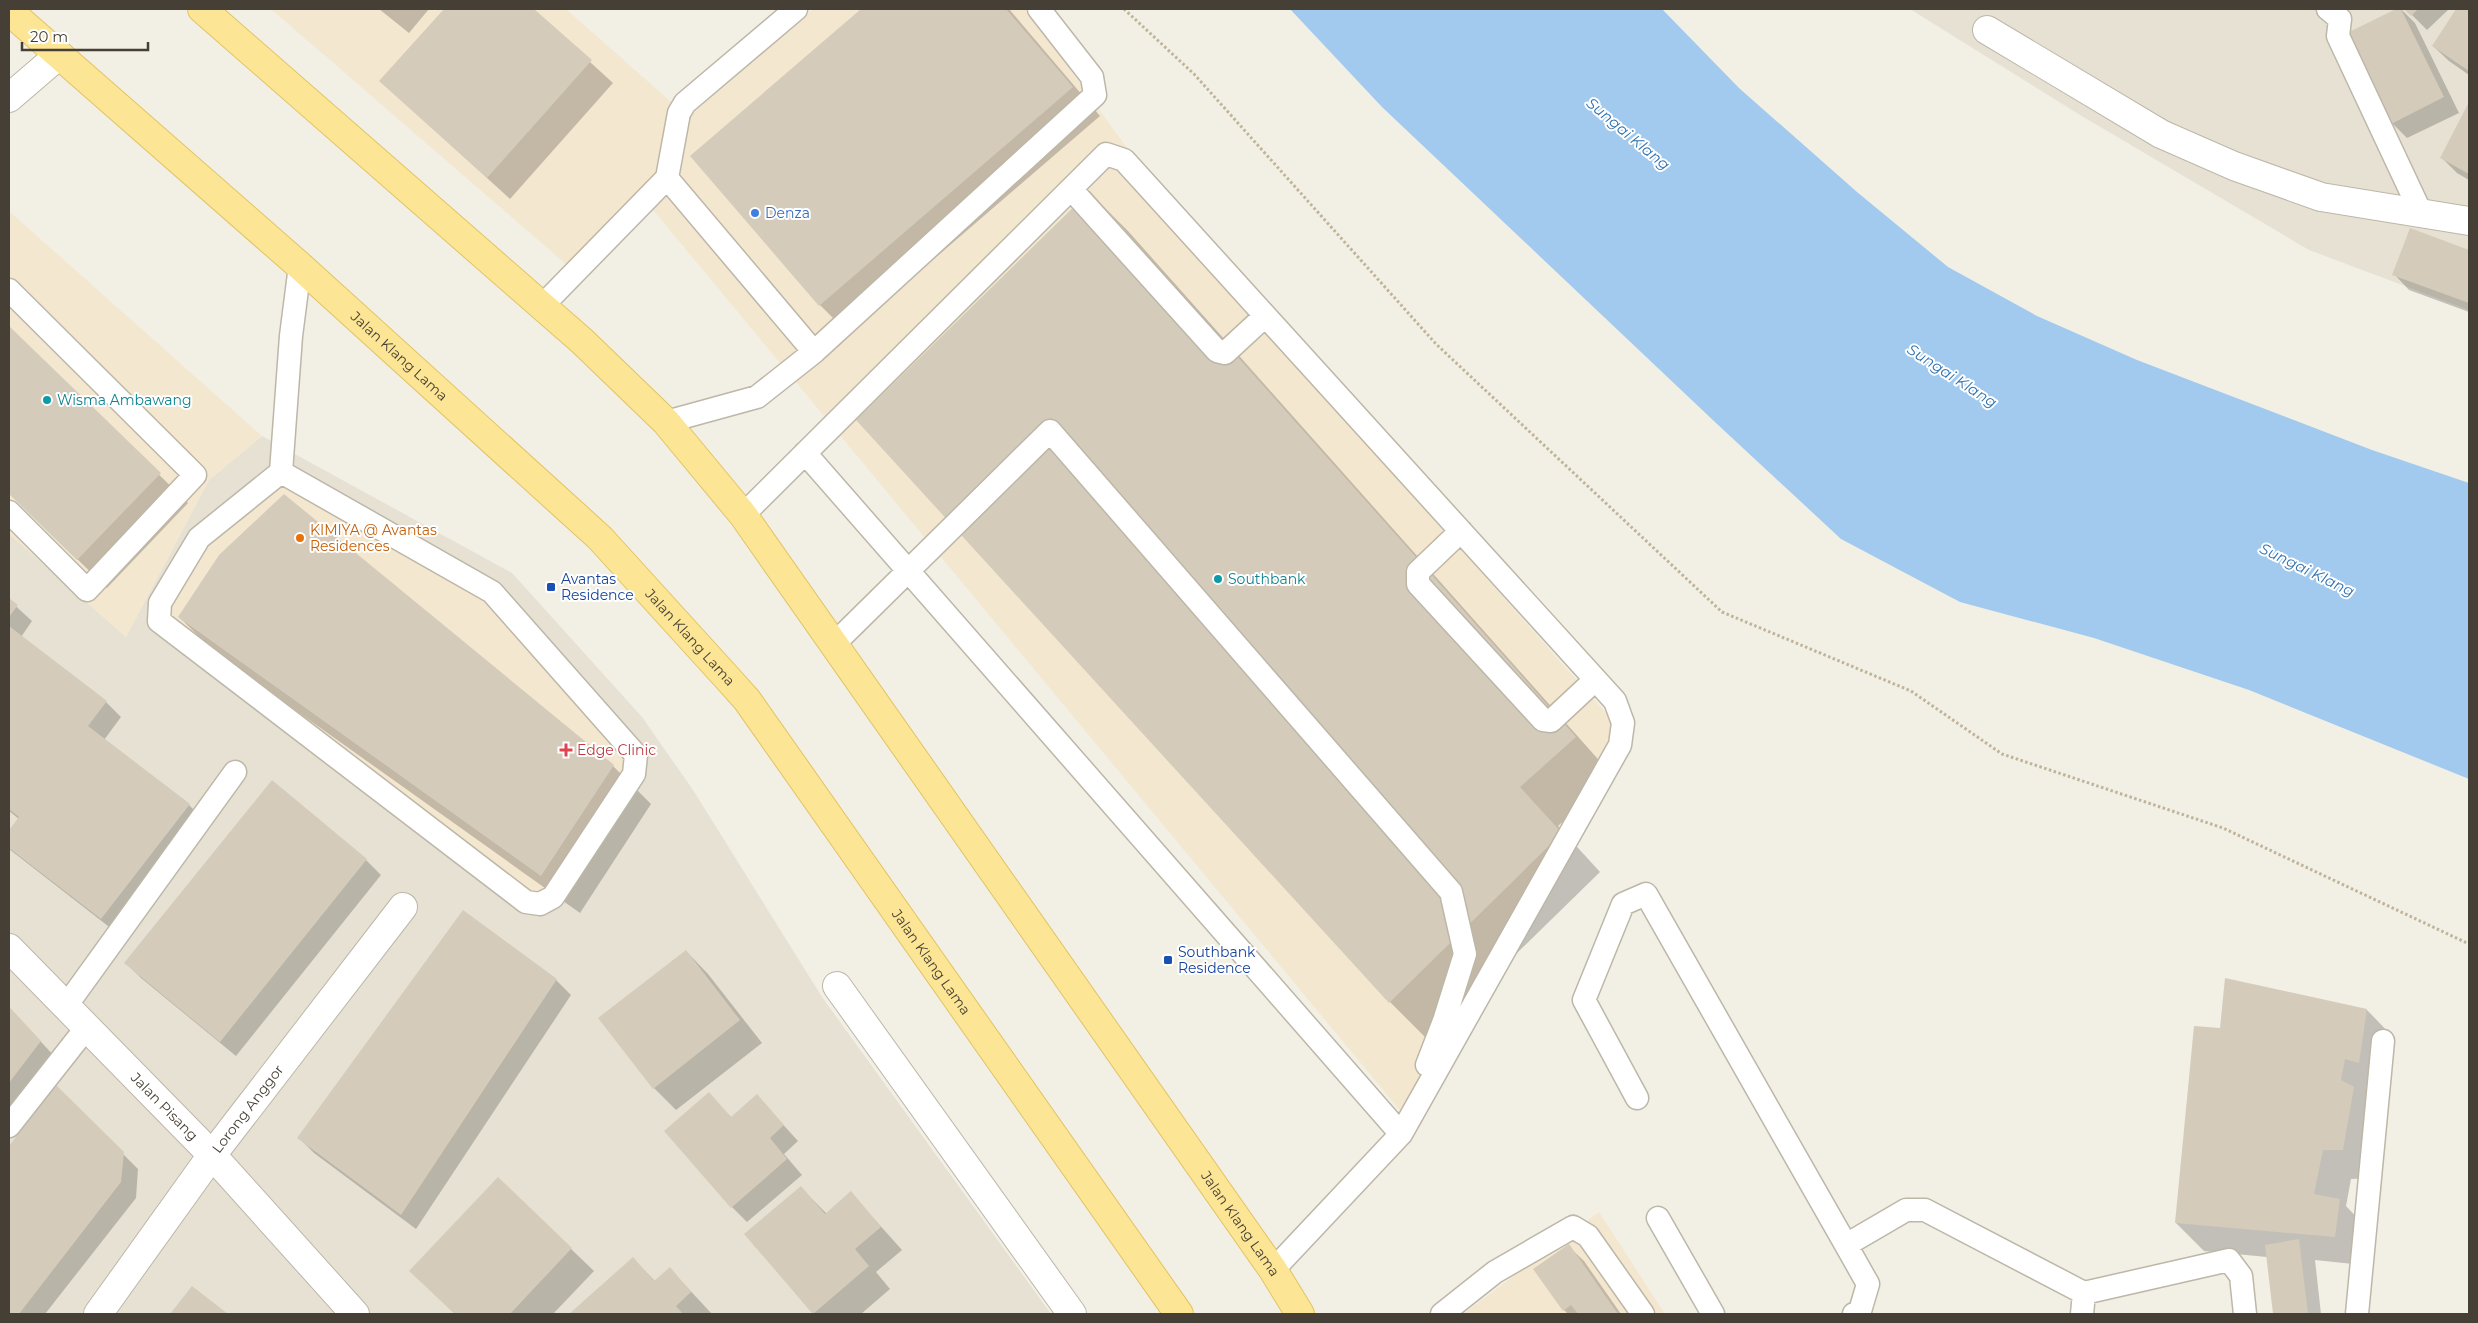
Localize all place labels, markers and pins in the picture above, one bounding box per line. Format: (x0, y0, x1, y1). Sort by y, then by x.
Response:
place label: Denza (765, 204, 810, 222)
marker: Denza (749, 207, 761, 219)
place label: Wisma Ambawang (57, 391, 192, 409)
marker: Wisma Ambawang (41, 394, 53, 406)
place label: KIMIYA @ Avantas Residences (310, 521, 437, 555)
marker: KIMIYA @ Avantas Residences (294, 532, 306, 544)
place label: Avantas Residence (561, 570, 634, 604)
place label: Southbank (1228, 570, 1306, 588)
marker: Southbank (1212, 573, 1224, 585)
marker: Avantas Residence (545, 581, 557, 593)
place label: Edge Clinic (577, 741, 656, 759)
marker: Edge Clinic (559, 743, 573, 757)
place label: Southbank Residence (1178, 943, 1256, 977)
marker: Southbank Residence (1162, 954, 1174, 966)

